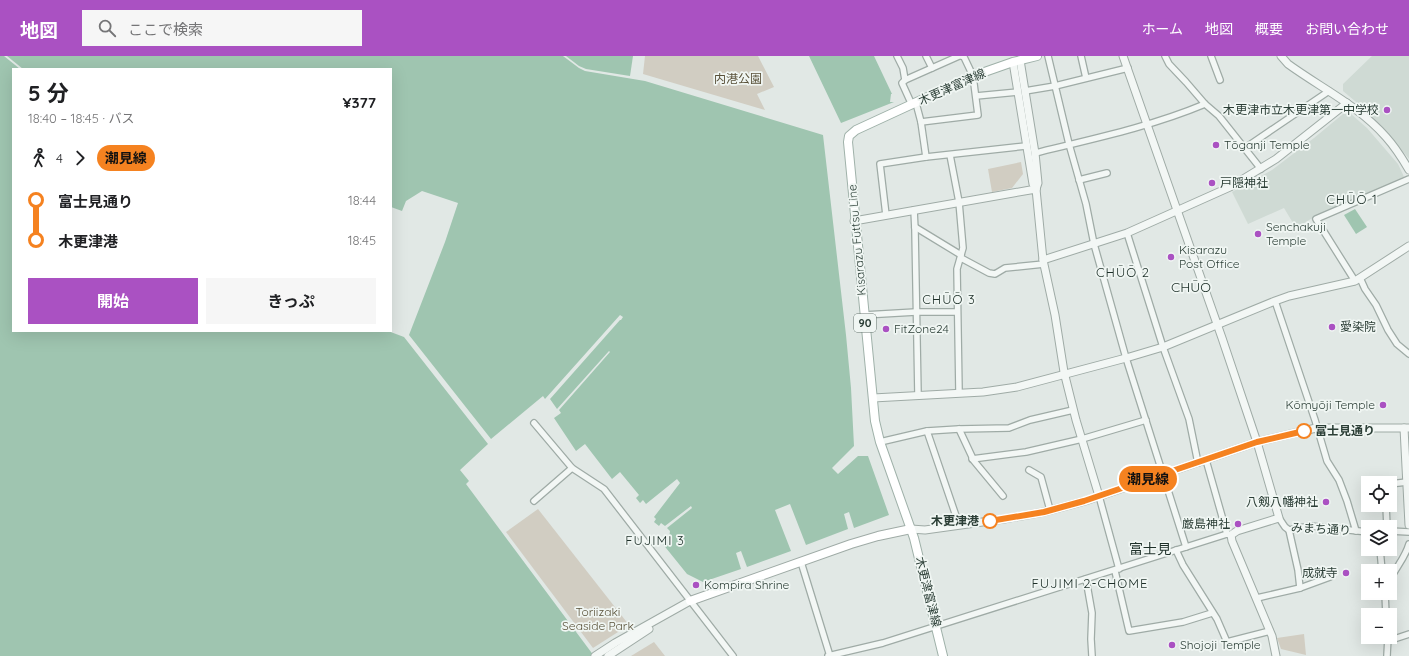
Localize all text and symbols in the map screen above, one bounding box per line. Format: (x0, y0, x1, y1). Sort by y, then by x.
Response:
search box (82, 10, 362, 46)
icon: search (96, 17, 118, 39)
text: 地図 (20, 18, 58, 42)
text: ここで検索 (128, 20, 203, 39)
text: ホーム (1141, 20, 1183, 38)
text: 地図 (1205, 20, 1233, 38)
text: 概要 (1255, 20, 1283, 38)
text: お問い合わせ (1305, 20, 1389, 38)
street label: 木更津富津線 (916, 65, 988, 108)
park label: 内港公園 (714, 71, 762, 86)
text: 5 分 (28, 79, 69, 107)
text: ¥377 (343, 93, 376, 112)
place label: 木更津市立木更津第一中学校 (1223, 102, 1379, 117)
marker: 木更津市立木更津第一中学校 (1382, 105, 1392, 115)
text: 18:40 – 18:45 · バス (28, 110, 135, 126)
place label: Tōganji Temple (1224, 137, 1310, 152)
marker: Tōganji Temple (1211, 140, 1221, 150)
icon: walk (28, 147, 50, 169)
icon: forward (69, 147, 91, 169)
text: 潮見線 (105, 149, 147, 167)
text: 4 (56, 150, 63, 166)
place label: 戸隠神社 (1220, 175, 1268, 190)
marker: 戸隠神社 (1207, 178, 1217, 188)
street label: Kisarazu Futtsu Line (844, 184, 869, 296)
district label: CHŪŌ 1 (1326, 191, 1378, 207)
text: 富士見通り (58, 192, 133, 211)
text: 18:44 (348, 192, 376, 208)
place label: Senchakuji Temple (1266, 219, 1326, 248)
marker: Senchakuji Temple (1253, 229, 1263, 239)
text: 木更津港 (58, 232, 118, 251)
text: 18:45 (348, 232, 376, 248)
place label: Kisarazu Post Office (1179, 242, 1240, 271)
marker: Kisarazu Post Office (1166, 252, 1176, 262)
district label: CHŪŌ 2 (1096, 264, 1150, 280)
button: 開始 (28, 278, 198, 324)
button: きっぷ (206, 278, 376, 324)
district label: CHŪŌ (1171, 278, 1211, 296)
district label: CHŪŌ 3 (922, 291, 976, 307)
road number: 90 (854, 314, 876, 332)
place label: 愛染院 (1340, 319, 1376, 334)
place label: FitZone24 (894, 321, 949, 336)
marker: 愛染院 (1327, 322, 1337, 332)
marker: FitZone24 (881, 324, 891, 334)
place label: Kōmyōji Temple (1285, 397, 1375, 412)
marker: Kōmyōji Temple (1378, 400, 1388, 410)
marker: 富士見通り (1296, 423, 1312, 439)
place label: 富士見通り (1315, 423, 1375, 438)
line badge: 潮見線 (1125, 466, 1171, 492)
text: 潮見線 (1127, 470, 1169, 488)
map controls (1361, 476, 1397, 644)
button: locate (1361, 476, 1397, 512)
place label: 八剱八幡神社 (1246, 494, 1318, 509)
marker: 八剱八幡神社 (1321, 497, 1331, 507)
place label: 木更津港 (931, 513, 979, 528)
marker: 木更津港 (982, 513, 998, 529)
place label: 厳島神社 (1182, 516, 1230, 531)
marker: 厳島神社 (1233, 519, 1243, 529)
street label: みまち通り (1291, 519, 1351, 538)
button: layers (1361, 520, 1397, 556)
district label: FUJIMI 3 (625, 532, 685, 548)
district label: 富士見 (1129, 540, 1171, 558)
street label: 木更津富津線 (912, 555, 944, 629)
button: + (1361, 564, 1397, 600)
place label: 成就寺 (1302, 565, 1338, 580)
marker: 成就寺 (1341, 568, 1351, 578)
district label: FUJIMI 2-CHOME (1032, 575, 1148, 591)
place label: Kompira Shrine (704, 577, 790, 592)
marker: Kompira Shrine (691, 580, 701, 590)
park label: Toriizaki Seaside Park (562, 604, 634, 633)
button: − (1361, 608, 1397, 644)
place label: Shojoji Temple (1180, 637, 1261, 652)
marker: Shojoji Temple (1167, 640, 1177, 650)

